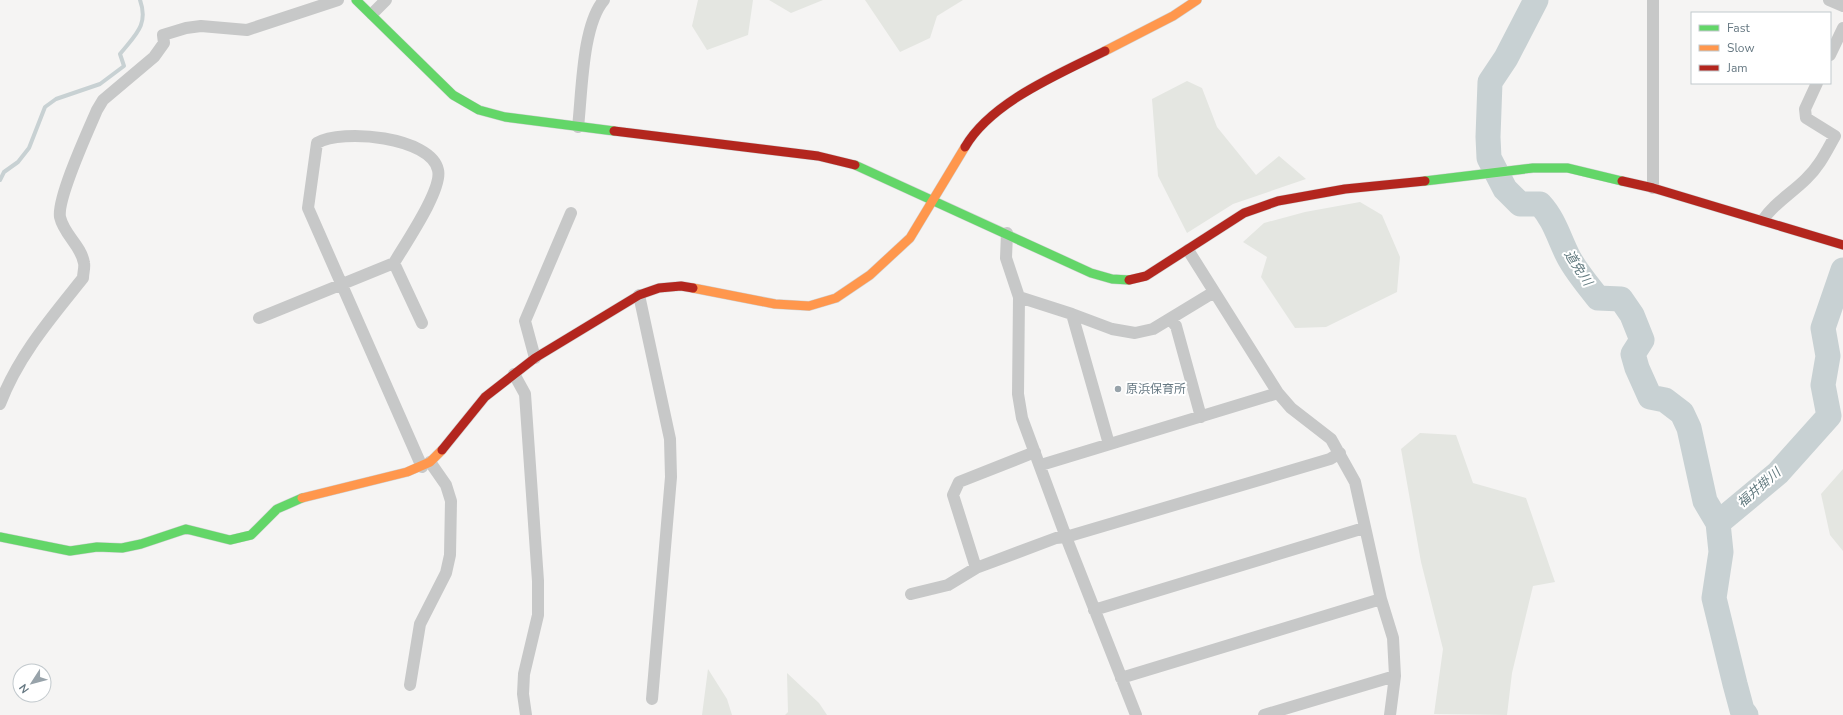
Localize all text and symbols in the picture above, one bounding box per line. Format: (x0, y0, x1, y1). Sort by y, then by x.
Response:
legend (1691, 12, 1831, 84)
text: Fast (1727, 20, 1750, 36)
text: Slow (1727, 40, 1755, 56)
text: Jam (1726, 60, 1748, 76)
water label: 道免川 (1560, 247, 1597, 291)
place label: 原浜保育所 (1126, 381, 1186, 397)
marker: 原浜保育所 (1113, 384, 1123, 394)
water label: 福井掛川 (1733, 463, 1786, 512)
north arrow (12, 663, 52, 703)
text: N (16, 681, 33, 696)

